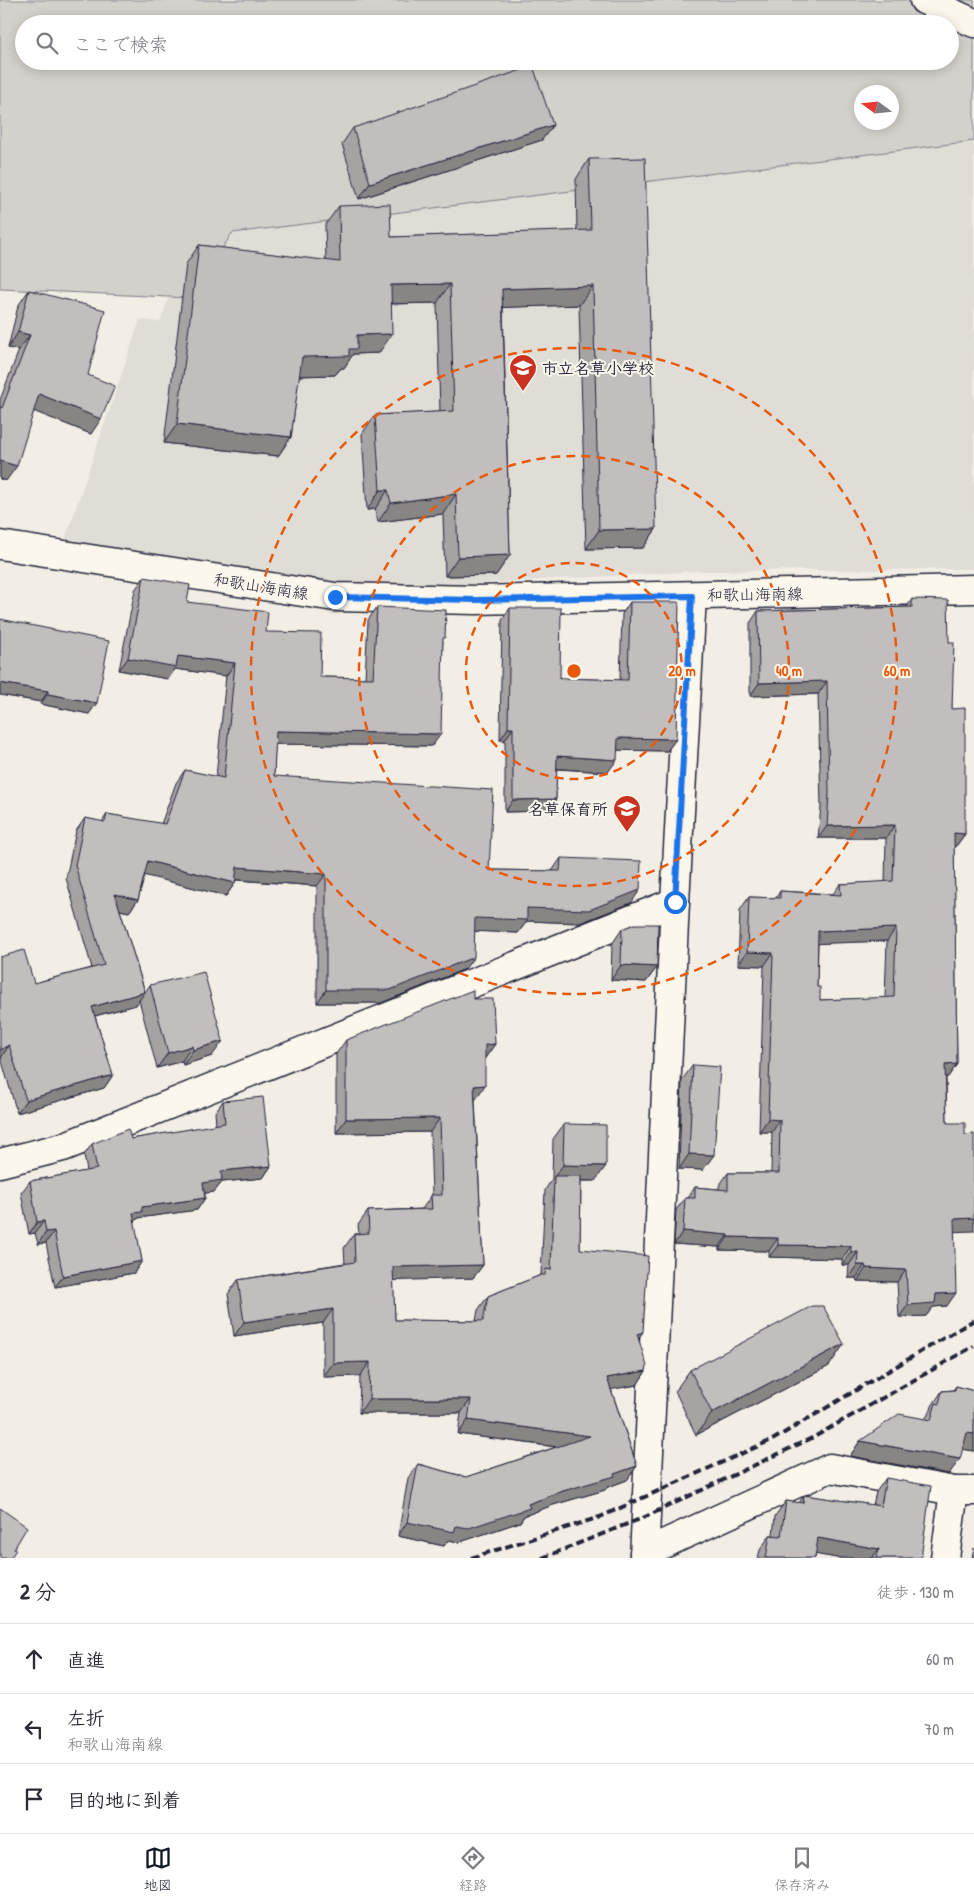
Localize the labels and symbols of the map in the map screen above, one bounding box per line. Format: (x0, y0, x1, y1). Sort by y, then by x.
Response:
north arrow (854, 85, 899, 130)
school or university icon: 市立名草小学校 (508, 353, 538, 392)
place label: 市立名草小学校 (542, 357, 654, 379)
street label: 和歌山海南線 (212, 568, 310, 604)
street label: 和歌山海南線 (707, 582, 803, 606)
route end (324, 586, 347, 609)
text: 20 m (668, 660, 696, 681)
text: 40 m (776, 660, 802, 681)
text: 60 m (884, 660, 910, 681)
centre of rings (565, 662, 583, 680)
school or university icon: 名草保育所 (612, 794, 642, 833)
place label: 名草保育所 (528, 798, 608, 820)
route start (664, 891, 687, 914)

